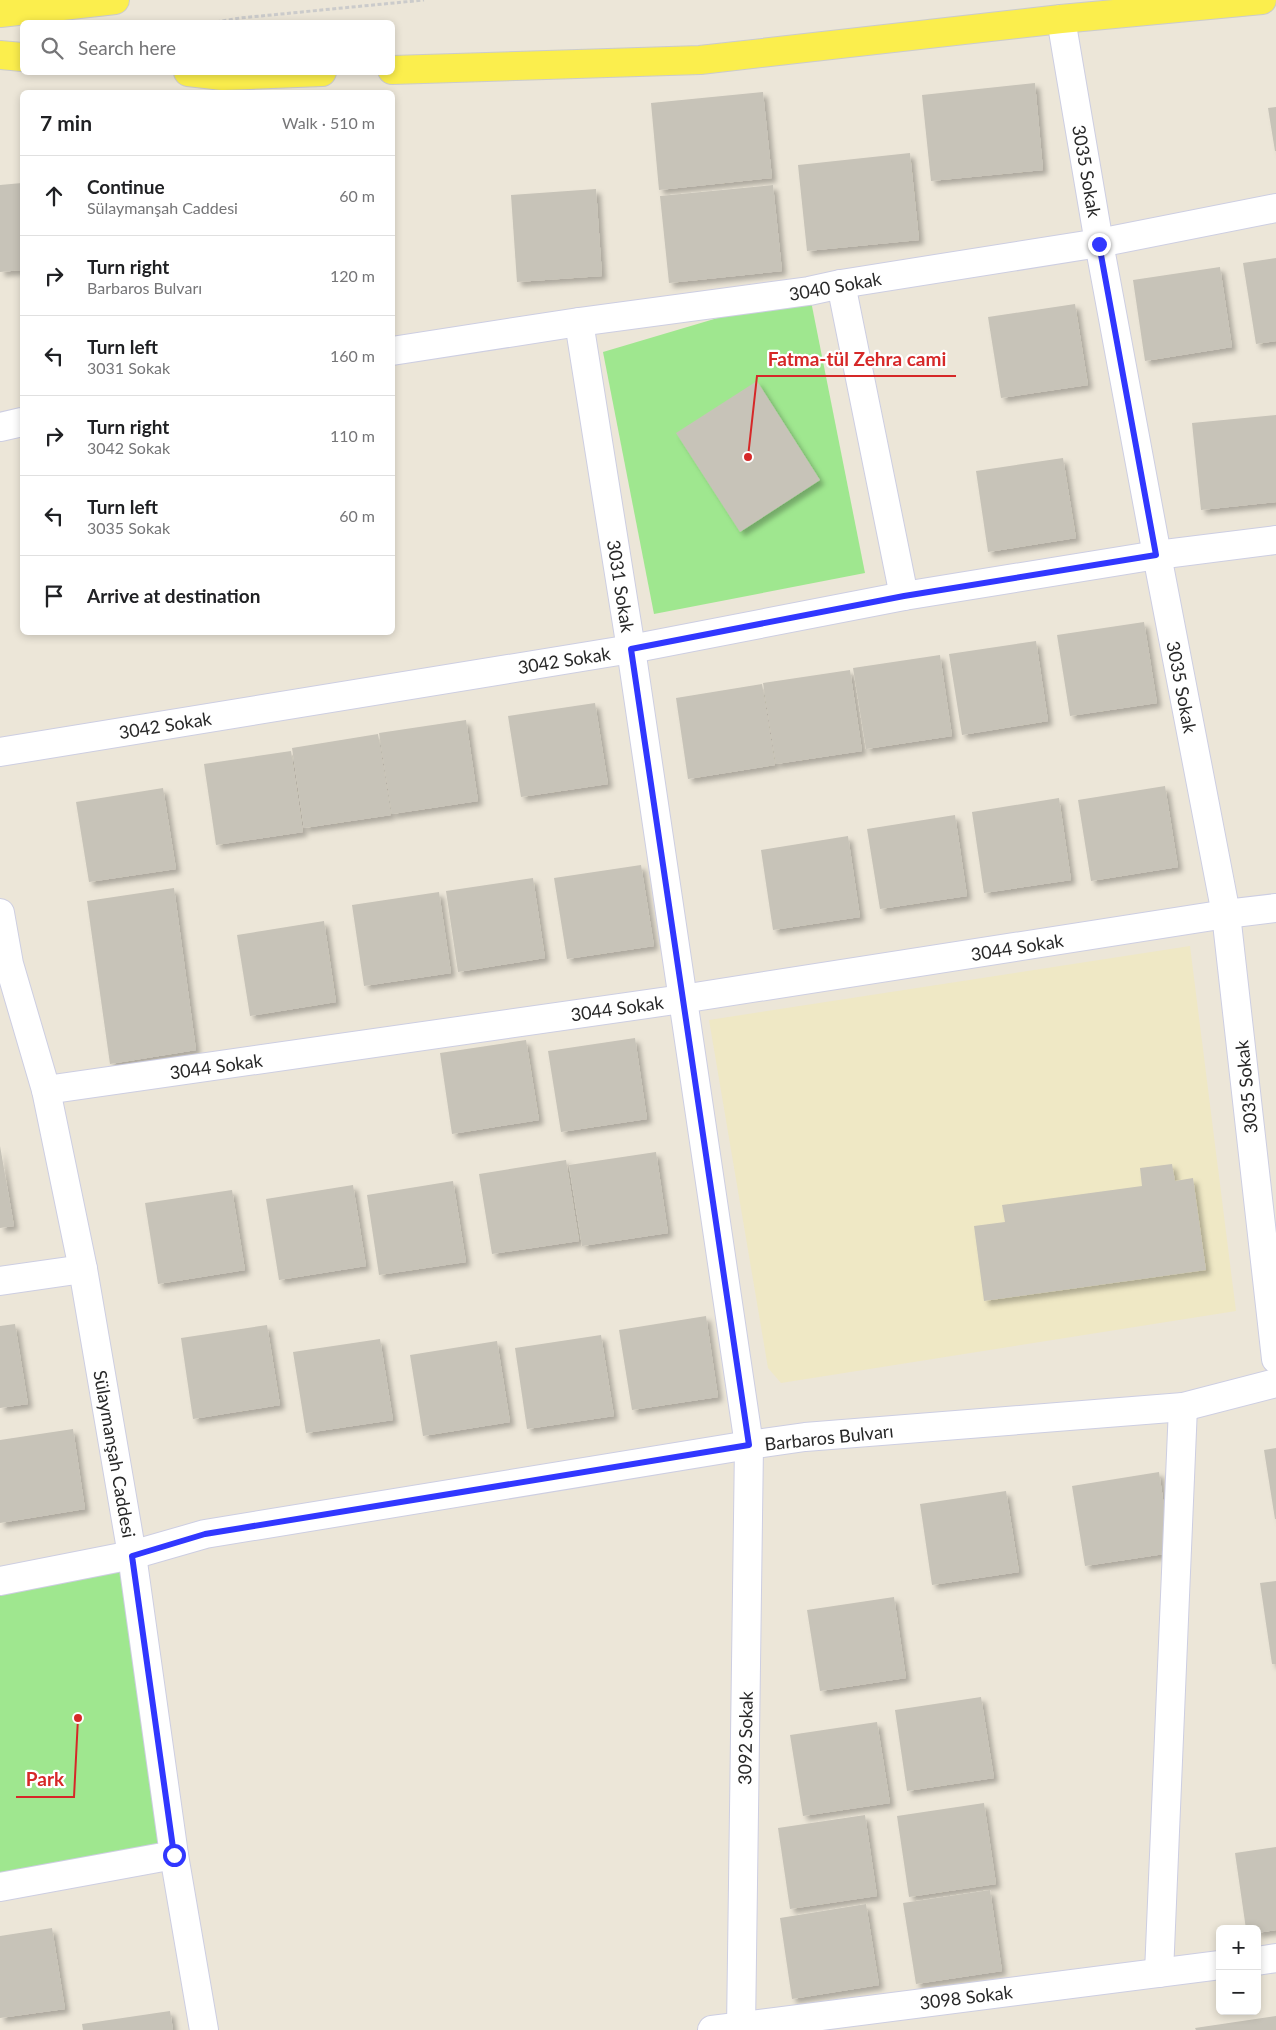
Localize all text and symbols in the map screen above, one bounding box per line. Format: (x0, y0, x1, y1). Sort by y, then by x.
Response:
search box (20, 20, 395, 75)
icon: search (38, 34, 66, 62)
text: Search here (78, 36, 176, 59)
text: 7 min (40, 110, 92, 135)
text: Walk · 510 m (282, 113, 375, 132)
street label: 3035 Sokak (1068, 123, 1106, 220)
text: Continue (87, 175, 165, 198)
icon: ahead (40, 182, 68, 210)
text: 60 m (339, 186, 375, 205)
text: Sülaymanşah Caddesi (87, 198, 238, 217)
route end (1088, 233, 1111, 256)
text: Turn right (87, 255, 169, 278)
icon: right (40, 262, 68, 290)
text: 120 m (330, 266, 375, 285)
street label: 3040 Sokak (787, 267, 884, 305)
text: Barbaros Bulvarı (87, 278, 202, 297)
text: Turn left (87, 335, 158, 358)
icon: left (40, 342, 68, 370)
callout: Fatma-tül Zehra cami (757, 342, 956, 376)
text: 160 m (330, 346, 375, 365)
text: Fatma-tül Zehra cami (768, 347, 946, 370)
text: 3031 Sokak (87, 358, 170, 377)
text: Turn right (87, 415, 169, 438)
icon: right (40, 422, 68, 450)
text: 110 m (330, 426, 375, 445)
text: 3042 Sokak (87, 438, 170, 457)
text: Turn left (87, 495, 158, 518)
icon: left (40, 502, 68, 530)
text: 60 m (339, 506, 375, 525)
text: 3035 Sokak (87, 518, 170, 537)
street label: 3031 Sokak (603, 538, 639, 635)
icon: arrive (40, 582, 68, 610)
text: Arrive at destination (87, 584, 260, 607)
street label: 3035 Sokak (1162, 639, 1202, 736)
street label: 3042 Sokak (516, 642, 613, 678)
street label: 3042 Sokak (117, 707, 214, 743)
street label: 3044 Sokak (969, 929, 1066, 965)
street label: 3044 Sokak (569, 990, 666, 1025)
street label: 3035 Sokak (1230, 1039, 1262, 1135)
street label: 3044 Sokak (168, 1048, 265, 1083)
street label: Sülaymanşah Caddesi (89, 1368, 141, 1540)
street label: Barbaros Bulvarı (763, 1419, 895, 1455)
street label: 3092 Sokak (733, 1690, 757, 1785)
callout: Park (16, 1763, 74, 1797)
text: Park (26, 1767, 65, 1790)
route start (163, 1844, 186, 1867)
map controls (1216, 1925, 1261, 2015)
button: + (1216, 1925, 1261, 1970)
button: − (1216, 1970, 1261, 2015)
street label: 3098 Sokak (918, 1980, 1015, 2014)

